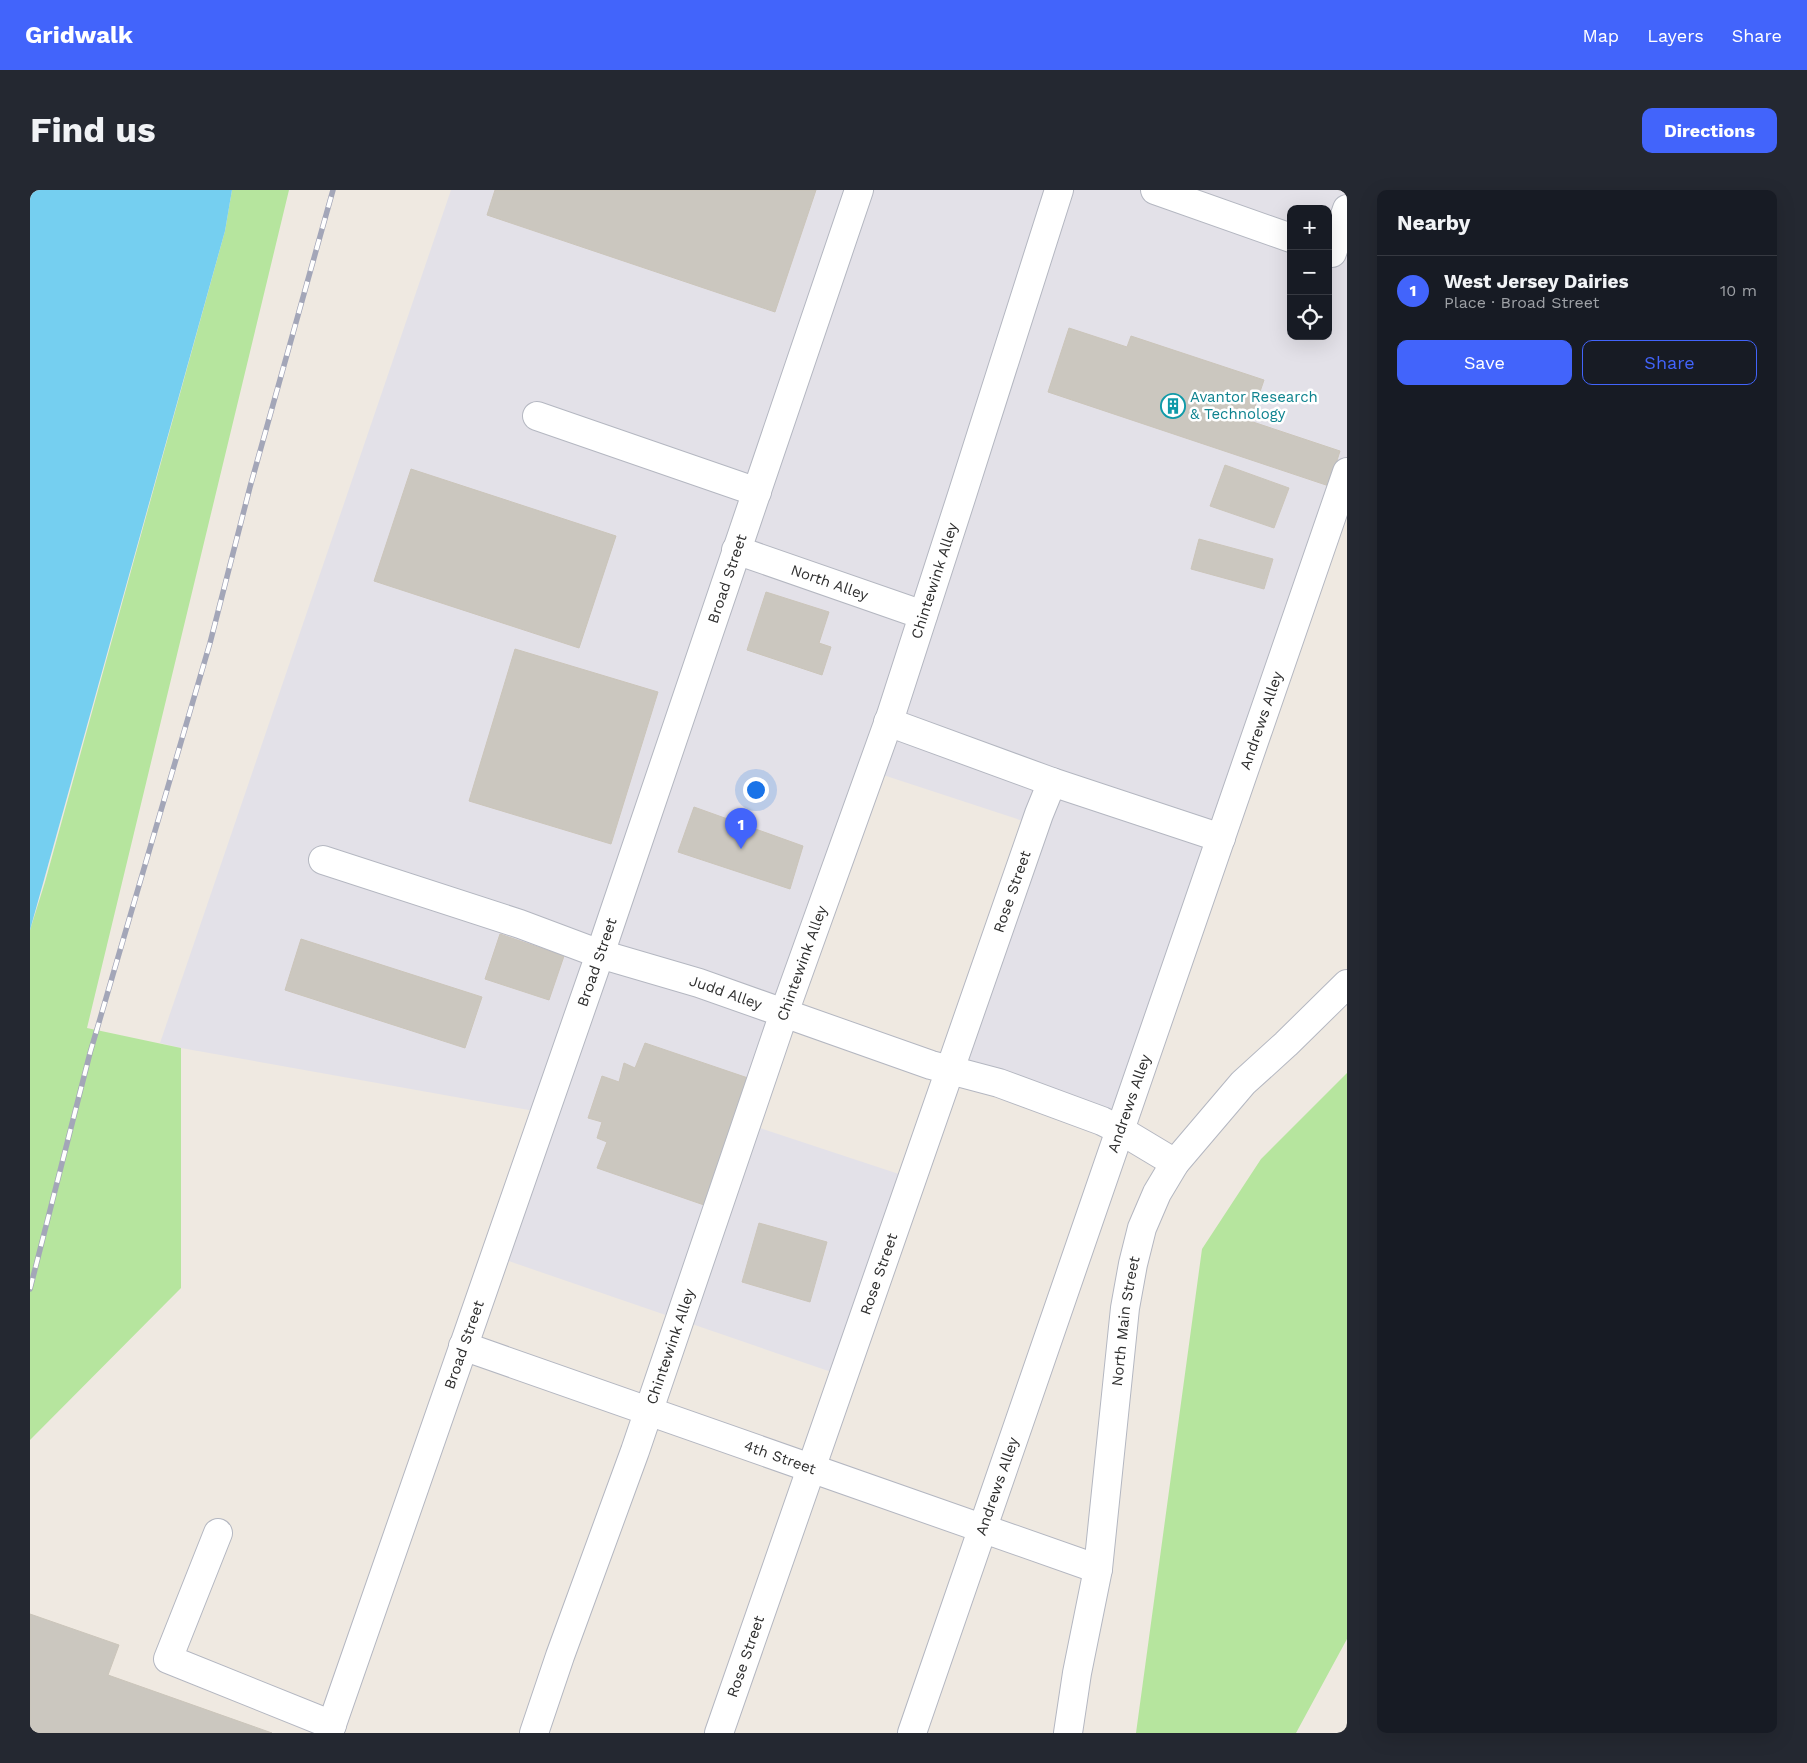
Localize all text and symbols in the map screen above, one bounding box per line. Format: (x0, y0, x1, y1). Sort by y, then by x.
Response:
text: Gridwalk (25, 21, 133, 49)
text: Map (1582, 25, 1619, 46)
text: Layers (1647, 25, 1704, 46)
text: Share (1732, 25, 1782, 46)
button: Directions (1642, 108, 1777, 153)
text: Find us (30, 109, 156, 151)
map controls (1287, 205, 1332, 340)
button: + (1287, 205, 1332, 250)
text: Nearby (1397, 210, 1470, 235)
button: − (1287, 250, 1332, 295)
text: West Jersey Dairies (1444, 270, 1629, 293)
text: 1 (1410, 281, 1416, 300)
text: 10 m (1720, 281, 1757, 300)
text: Place · Broad Street (1444, 293, 1599, 312)
button: locate (1287, 295, 1332, 340)
button: Save (1397, 340, 1572, 385)
button: Share (1582, 340, 1757, 385)
place label: Avantor Research & Technology (1190, 388, 1318, 423)
building icon: Avantor Research & Technology (1160, 393, 1186, 419)
street label: Chintewink Alley (907, 520, 962, 641)
street label: Broad Street (704, 531, 751, 626)
street label: North Alley (788, 561, 871, 604)
street label: Andrews Alley (1236, 669, 1287, 772)
your location (743, 777, 769, 803)
pin: 1 (725, 808, 757, 849)
street label: Rose Street (989, 847, 1035, 935)
street label: Chintewink Alley (773, 903, 831, 1023)
street label: Broad Street (573, 915, 621, 1009)
street label: Judd Alley (687, 972, 765, 1014)
street label: Andrews Alley (1104, 1052, 1155, 1155)
street label: Rose Street (856, 1230, 902, 1317)
street label: North Main Street (1108, 1254, 1144, 1387)
street label: Chintewink Alley (643, 1286, 699, 1407)
street label: Broad Street (440, 1297, 488, 1392)
street label: Andrews Alley (972, 1434, 1022, 1538)
street label: 4th Street (742, 1436, 819, 1478)
street label: Rose Street (723, 1612, 768, 1700)

